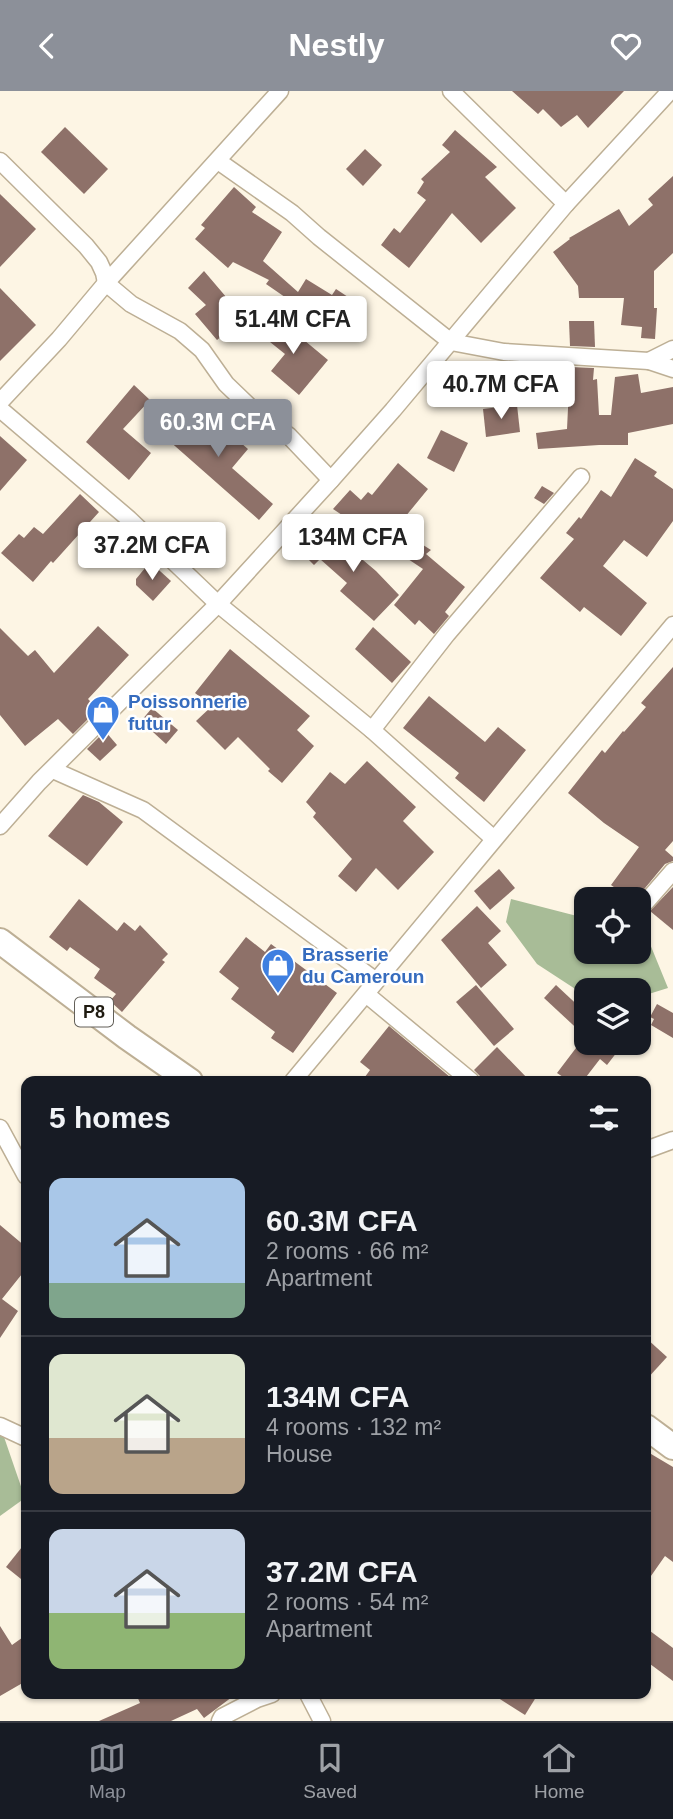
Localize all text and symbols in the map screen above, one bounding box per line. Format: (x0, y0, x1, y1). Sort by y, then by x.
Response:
icon: back (28, 27, 66, 65)
text: Nestly (288, 27, 385, 63)
icon: heart (607, 27, 645, 65)
pin: 51.4M CFA (213, 296, 373, 356)
text: 51.4M CFA (235, 306, 351, 332)
pin: 40.7M CFA (421, 361, 581, 421)
text: 40.7M CFA (443, 371, 559, 397)
pin: 60.3M CFA (138, 399, 298, 459)
text: 60.3M CFA (160, 409, 276, 435)
pin: 134M CFA (281, 515, 425, 574)
pin: 37.2M CFA (72, 523, 232, 582)
text: 134M CFA (298, 524, 408, 550)
text: 37.2M CFA (94, 532, 210, 558)
place label: Poissonnerie futur (128, 691, 247, 734)
shop icon: Poissonnerie futur (84, 693, 122, 742)
map controls (574, 887, 651, 1055)
button: locate (574, 887, 651, 964)
place label: Brasserie du Cameroun (302, 944, 424, 987)
shop icon: Brasserie du Cameroun (259, 946, 297, 995)
button: layers (574, 978, 651, 1055)
road number: P8 (75, 997, 113, 1027)
icon: filters (585, 1099, 623, 1137)
text: 5 homes (49, 1101, 171, 1134)
text: 60.3M CFA (266, 1204, 418, 1237)
icon: home (105, 1206, 189, 1290)
text: 2 rooms · 66 m² (266, 1238, 428, 1264)
text: Apartment (266, 1265, 372, 1291)
text: 134M CFA (266, 1380, 409, 1413)
icon: home (105, 1382, 189, 1466)
text: 4 rooms · 132 m² (266, 1414, 441, 1440)
text: House (266, 1441, 332, 1467)
text: 37.2M CFA (266, 1555, 418, 1588)
icon: home (105, 1557, 189, 1641)
text: 2 rooms · 54 m² (266, 1589, 428, 1615)
text: Apartment (266, 1616, 372, 1642)
tab: Map (88, 1739, 126, 1803)
tab: Saved (303, 1739, 357, 1803)
tab: Home (534, 1739, 585, 1803)

